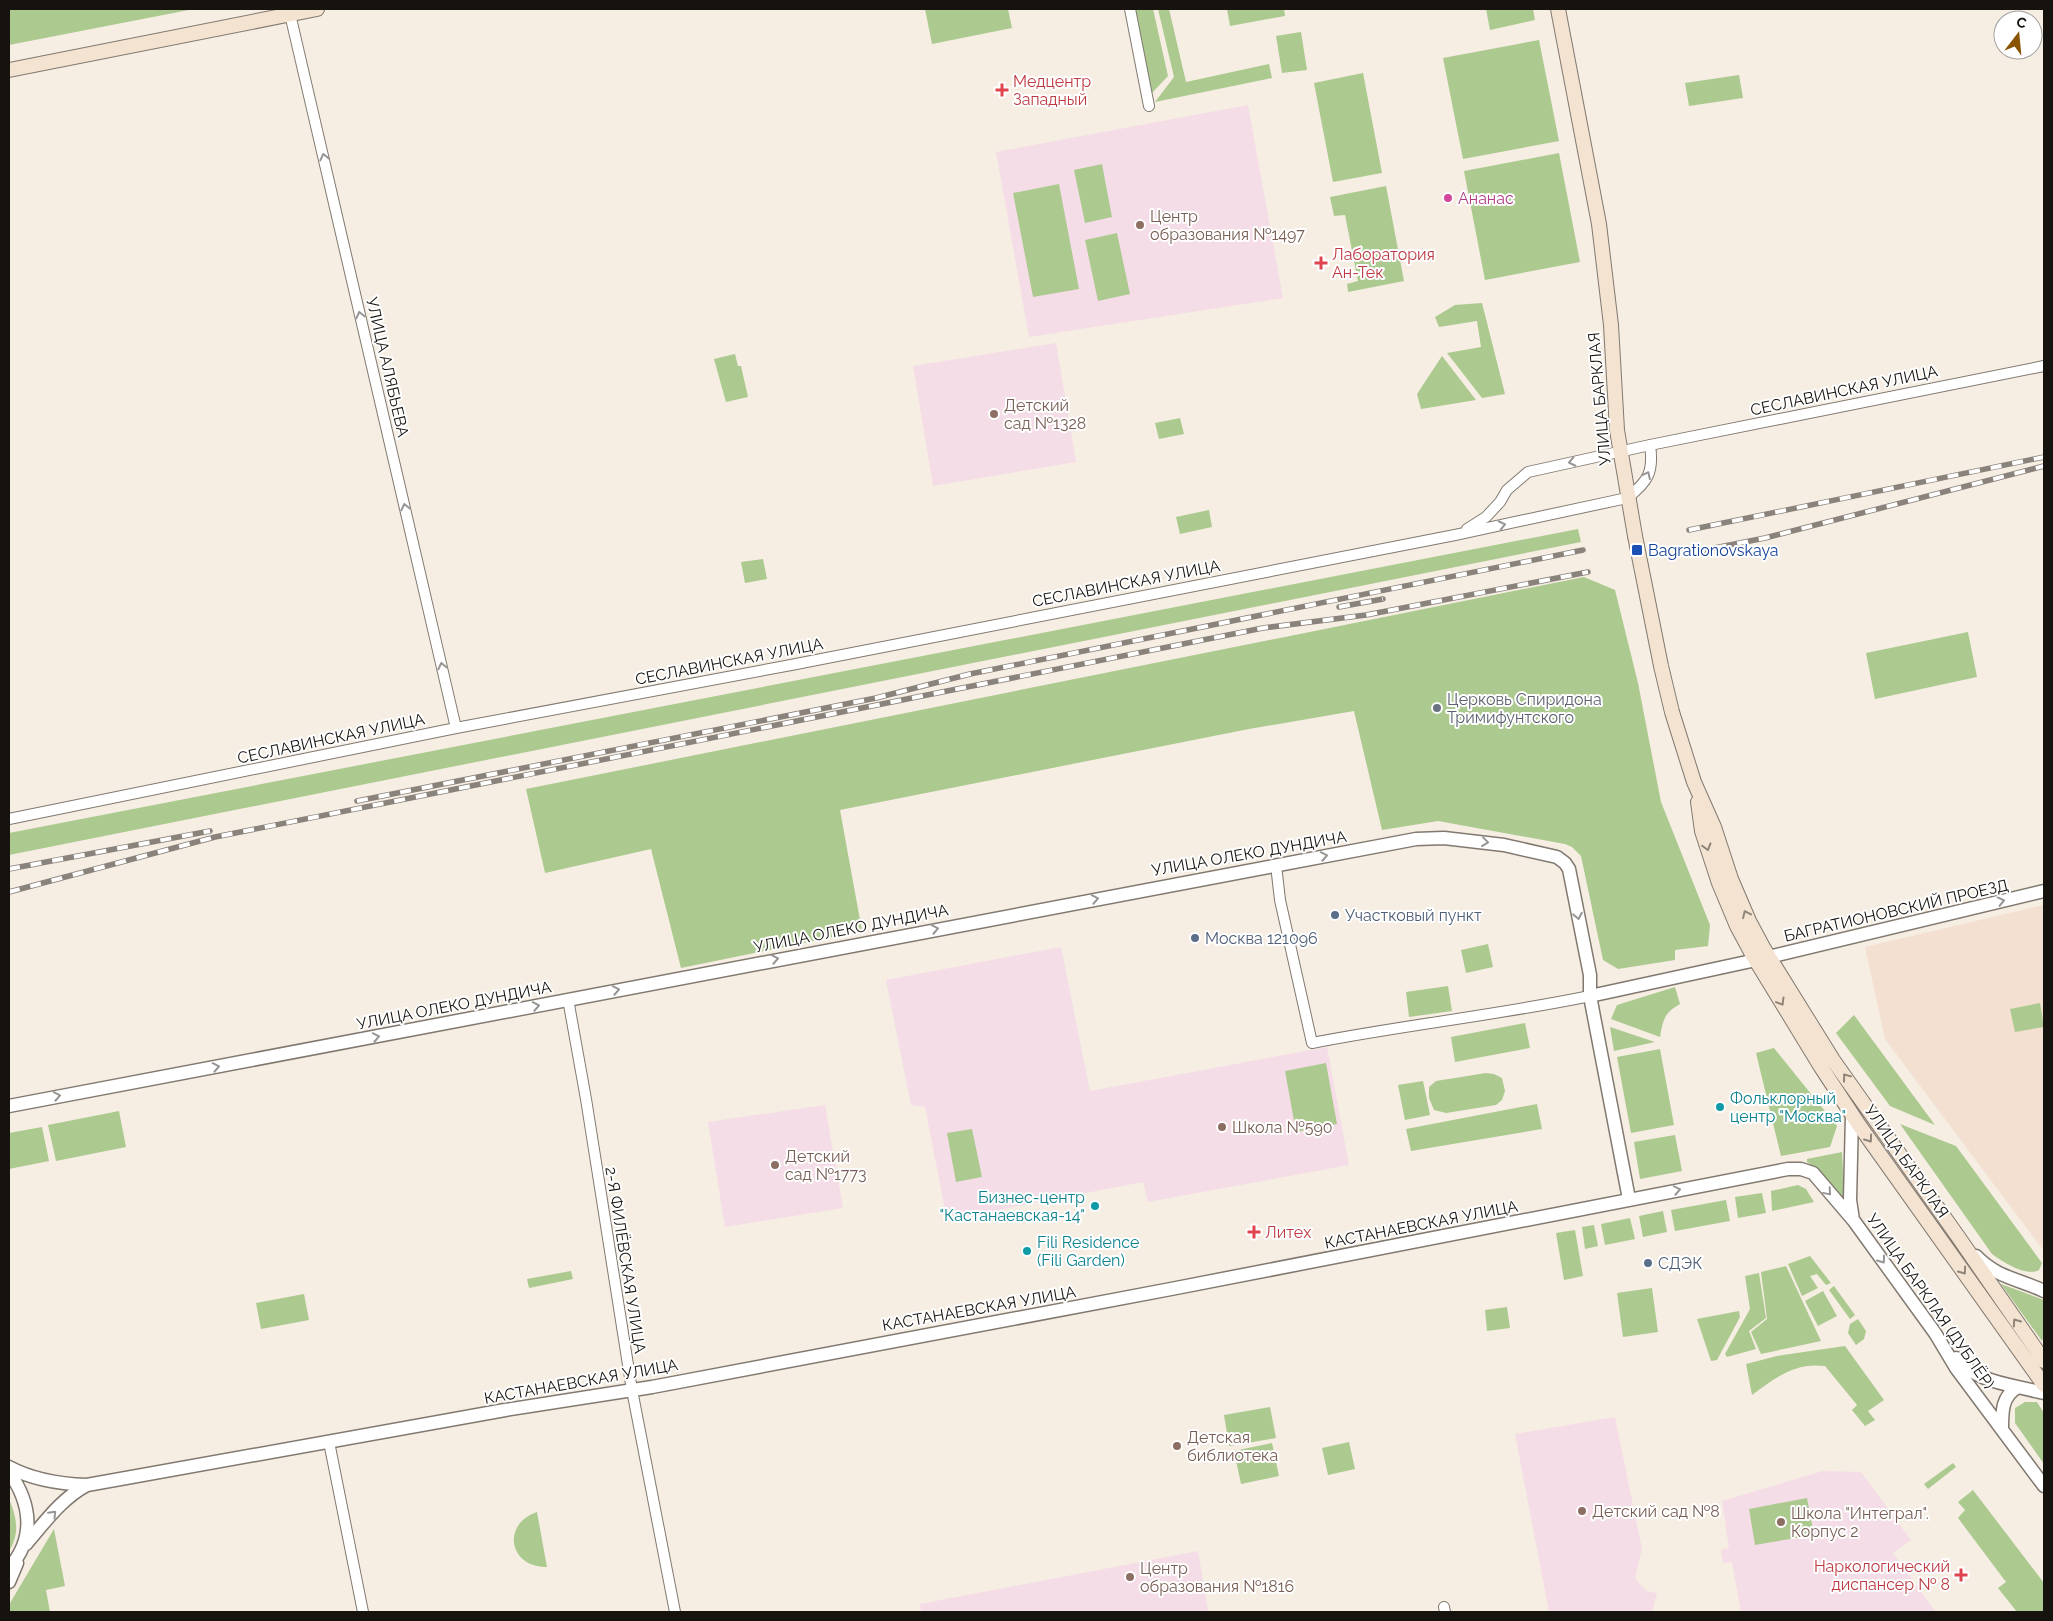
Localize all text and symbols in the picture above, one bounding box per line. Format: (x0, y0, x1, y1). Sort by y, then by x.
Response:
north arrow (1993, 10, 2043, 60)
text: С (2015, 13, 2029, 32)
place label: Медцентр Западный (1013, 72, 1091, 109)
marker: Медцентр Западный (995, 83, 1009, 97)
one-way arrow (319, 152, 329, 161)
place label: Ананас (1458, 189, 1514, 208)
marker: Ананас (1442, 192, 1454, 204)
place label: Центр образования №1497 (1150, 207, 1305, 244)
marker: Центр образования №1497 (1134, 219, 1146, 231)
place label: Лаборатория Ан-Тек (1332, 245, 1435, 282)
marker: Лаборатория Ан-Тек (1314, 256, 1328, 270)
street label: УЛИЦА АЛЯБЬЕВА (362, 295, 413, 439)
one-way arrow (355, 310, 366, 319)
street label: УЛИЦА БАРКЛАЯ (1584, 332, 1615, 466)
street label: СЕСЛАВИНСКАЯ УЛИЦА (1749, 361, 1940, 420)
place label: Детский сад №1328 (1004, 396, 1086, 433)
marker: Детский сад №1328 (988, 408, 1000, 420)
one-way arrow (1568, 457, 1577, 467)
one-way arrow (1641, 471, 1651, 480)
one-way arrow (400, 503, 411, 512)
one-way arrow (1498, 520, 1507, 531)
place label: Bagrationovskaya (1648, 541, 1779, 560)
marker: Bagrationovskaya (1630, 543, 1644, 557)
street label: СЕСЛАВИНСКАЯ УЛИЦА (1031, 556, 1222, 611)
street label: СЕСЛАВИНСКАЯ УЛИЦА (634, 634, 825, 689)
one-way arrow (437, 661, 448, 670)
place label: Церковь Спиридона Тримифунтского (1447, 690, 1602, 727)
marker: Церковь Спиридона Тримифунтского (1431, 702, 1443, 714)
street label: СЕСЛАВИНСКАЯ УЛИЦА (236, 709, 427, 768)
street label: УЛИЦА ОЛЕКО ДУНДИЧА (1150, 827, 1348, 880)
one-way arrow (1481, 836, 1489, 847)
one-way arrow (1701, 842, 1712, 851)
one-way arrow (1320, 851, 1329, 862)
street label: БАГРАТИОНОВСКИЙ ПРОЕЗД (1782, 875, 2010, 946)
one-way arrow (1090, 894, 1099, 904)
one-way arrow (1996, 896, 2005, 907)
street label: УЛИЦА ОЛЕКО ДУНДИЧА (752, 900, 950, 957)
place label: Участковый пункт (1345, 906, 1482, 925)
marker: Участковый пункт (1329, 909, 1341, 921)
one-way arrow (1741, 910, 1752, 919)
one-way arrow (1572, 912, 1583, 921)
one-way arrow (931, 924, 939, 934)
place label: Москва 121096 (1205, 929, 1318, 948)
marker: Москва 121096 (1189, 932, 1201, 944)
one-way arrow (771, 955, 780, 965)
street label: УЛИЦА ОЛЕКО ДУНДИЧА (355, 977, 553, 1034)
one-way arrow (612, 986, 620, 996)
one-way arrow (1774, 997, 1784, 1006)
one-way arrow (531, 1001, 540, 1012)
one-way arrow (372, 1032, 380, 1042)
one-way arrow (212, 1062, 221, 1072)
one-way arrow (1843, 1073, 1852, 1083)
place label: Фольклорный центр "Москва" (1730, 1089, 1846, 1126)
one-way arrow (52, 1092, 61, 1102)
marker: Фольклорный центр "Москва" (1714, 1101, 1726, 1113)
street label: УЛИЦА БАРКЛАЯ (1861, 1101, 1953, 1221)
place label: Школа №590 (1232, 1118, 1333, 1137)
marker: Школа №590 (1216, 1121, 1228, 1133)
one-way arrow (1863, 1133, 1871, 1142)
place label: Детский сад №1773 (785, 1147, 867, 1184)
marker: Детский сад №1773 (769, 1159, 781, 1171)
street label: 2-Я ФИЛЁВСКАЯ УЛИЦА (601, 1165, 651, 1355)
one-way arrow (1673, 1186, 1682, 1196)
one-way arrow (1823, 1186, 1832, 1195)
place label: Бизнес-центр "Кастанаевская-14" (939, 1188, 1085, 1225)
street label: КАСТАНАЕВСКАЯ УЛИЦА (1323, 1196, 1519, 1253)
marker: Бизнес-центр "Кастанаевская-14" (1089, 1200, 1101, 1212)
street label: УЛИЦА БАРКЛАЯ (ДУБЛЁР) (1863, 1209, 1999, 1393)
place label: Литех (1265, 1223, 1311, 1242)
marker: Литех (1247, 1225, 1261, 1239)
place label: Fili Residence (Fili Garden) (1037, 1233, 1139, 1270)
marker: Fili Residence (Fili Garden) (1021, 1245, 1033, 1257)
place label: СДЭК (1658, 1254, 1702, 1273)
one-way arrow (1876, 1254, 1885, 1264)
marker: СДЭК (1642, 1257, 1654, 1269)
one-way arrow (1957, 1265, 1966, 1275)
street label: КАСТАНАЕВСКАЯ УЛИЦА (881, 1282, 1078, 1335)
one-way arrow (2013, 1318, 2022, 1327)
street label: КАСТАНАЕВСКАЯ УЛИЦА (483, 1355, 680, 1408)
place label: Детская библиотека (1187, 1428, 1278, 1465)
marker: Детская библиотека (1171, 1440, 1183, 1452)
place label: Детский сад №8 (1592, 1502, 1720, 1521)
place label: Школа "Интеграл". Корпус 2 (1791, 1504, 1929, 1541)
marker: Детский сад №8 (1576, 1505, 1588, 1517)
one-way arrow (47, 1510, 56, 1519)
marker: Школа "Интеграл". Корпус 2 (1775, 1516, 1787, 1528)
place label: Наркологический диспансер № 8 (1814, 1557, 1950, 1594)
place label: Центр образования №1816 (1140, 1559, 1294, 1596)
marker: Наркологический диспансер № 8 (1954, 1568, 1968, 1582)
marker: Центр образования №1816 (1124, 1571, 1136, 1583)

